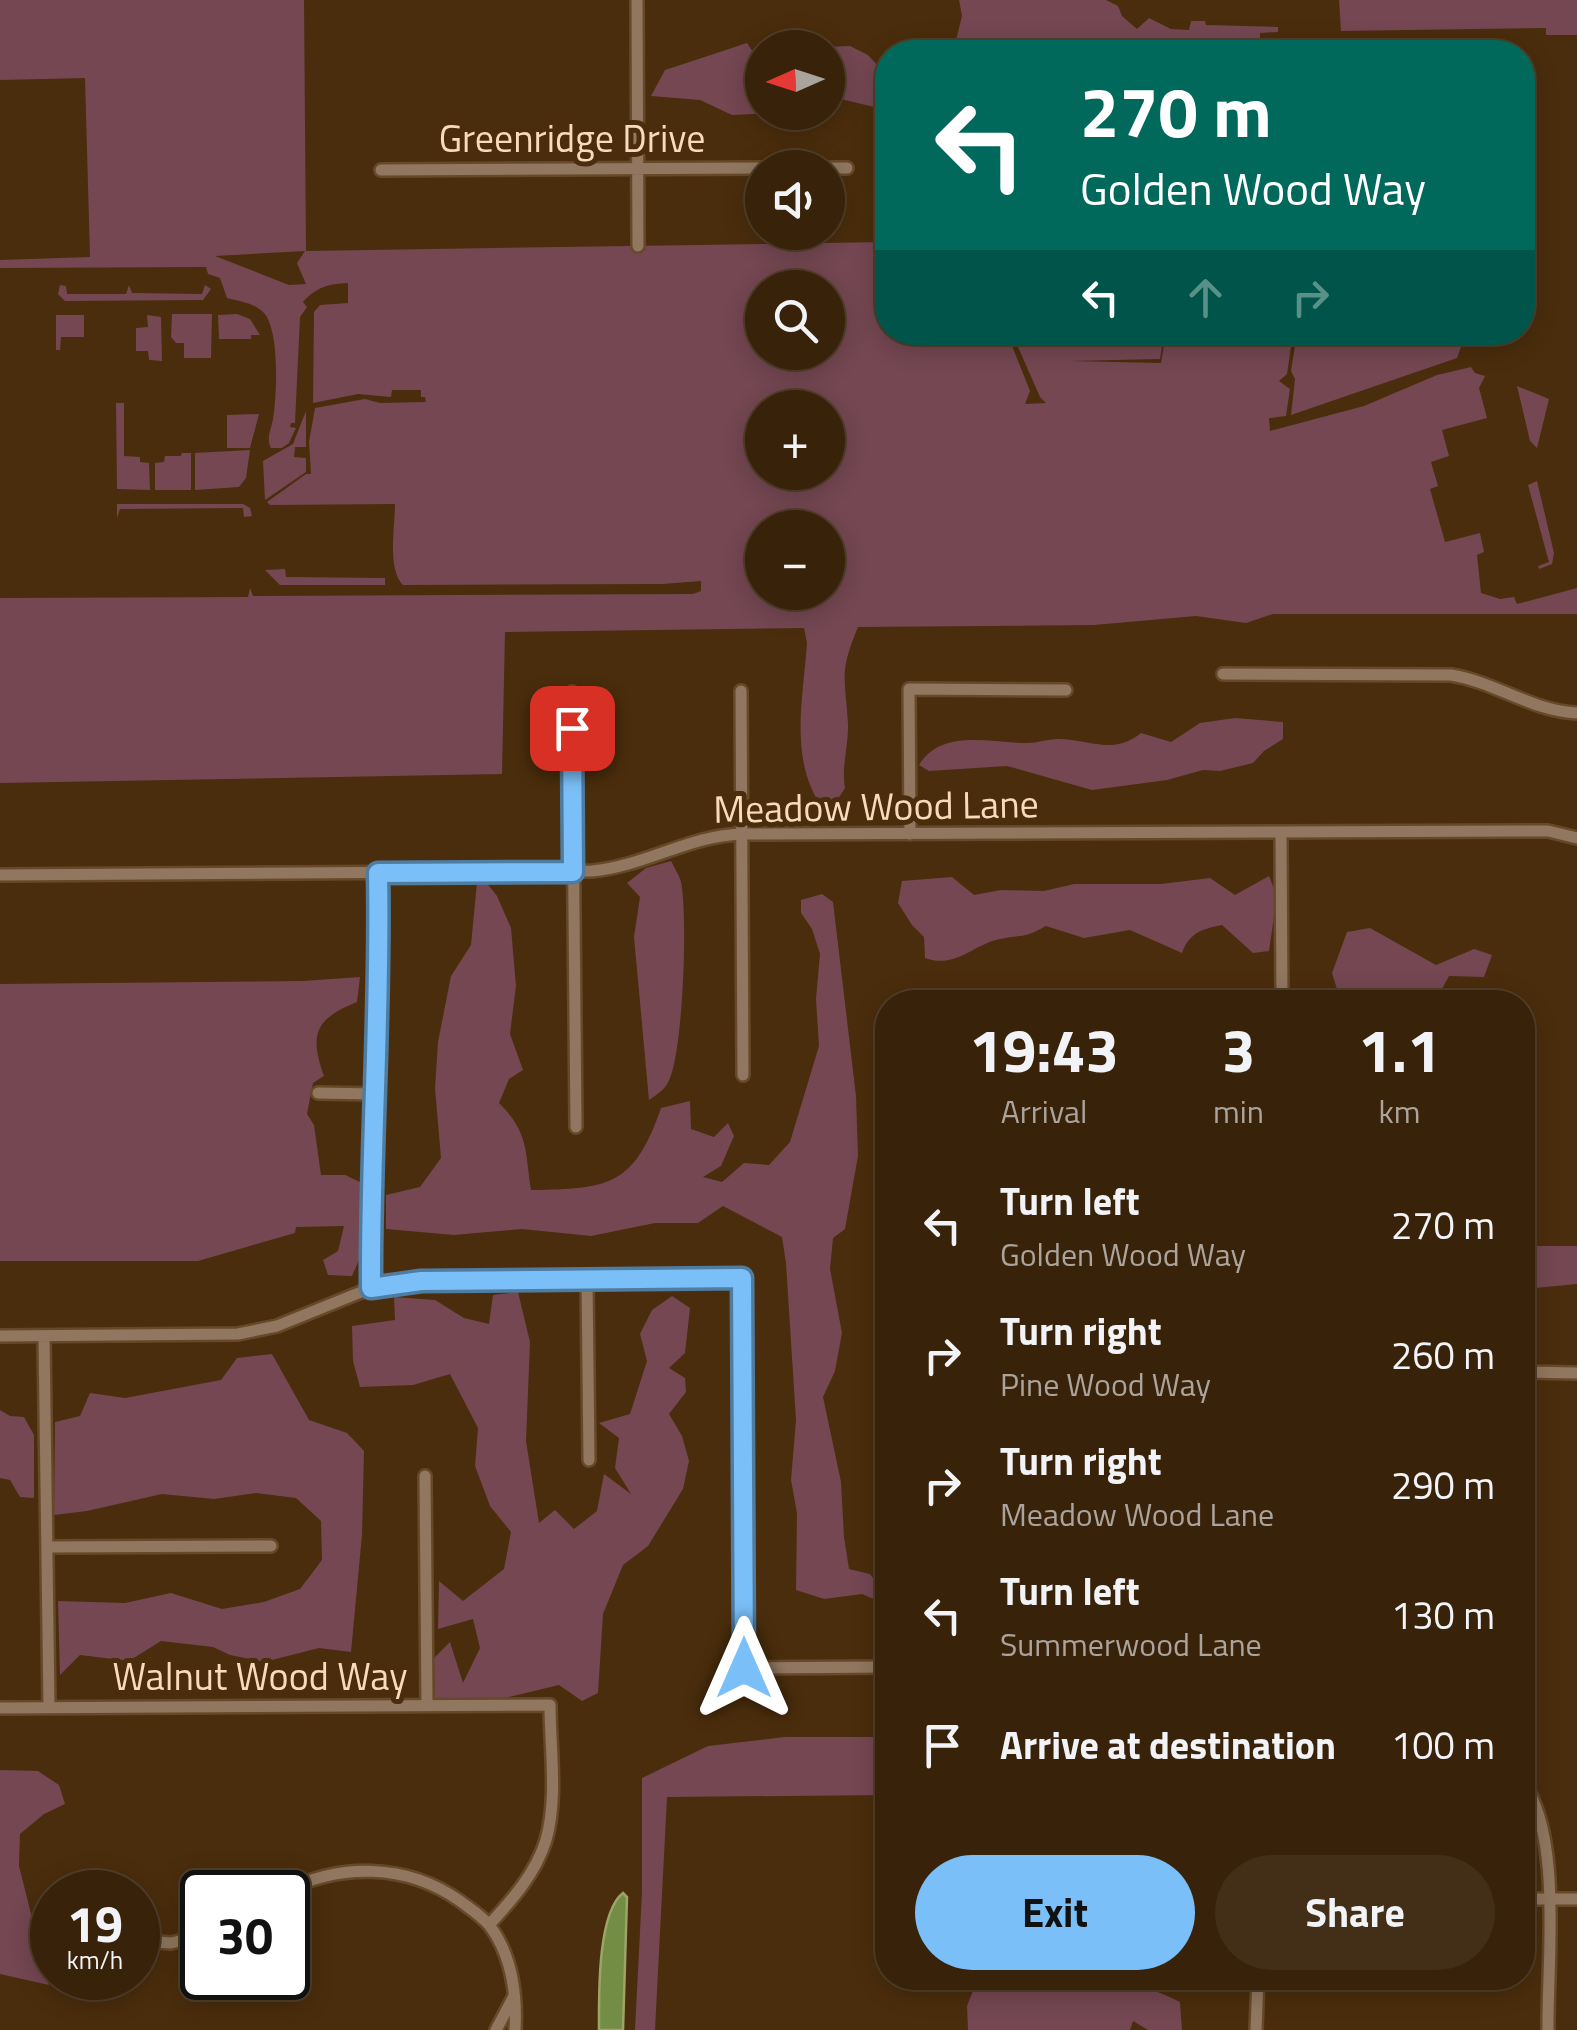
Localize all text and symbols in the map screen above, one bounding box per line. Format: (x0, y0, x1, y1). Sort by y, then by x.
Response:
north arrow (745, 30, 845, 130)
map controls (745, 30, 845, 610)
text: 270 m (1080, 58, 1272, 164)
icon: left (915, 80, 1045, 210)
street label: Greenridge Drive (439, 109, 705, 167)
button: sound (745, 150, 845, 250)
text: Golden Wood Way (1080, 154, 1426, 222)
button: search (745, 270, 845, 370)
icon: left (1073, 270, 1128, 325)
icon: ahead (1178, 270, 1233, 325)
icon: right (1283, 270, 1338, 325)
button: + (745, 390, 845, 490)
button: − (745, 510, 845, 610)
pin (530, 686, 615, 771)
icon: arrive (545, 701, 600, 756)
street label: Meadow Wood Lane (713, 774, 1039, 838)
text: 19:43 (969, 1004, 1119, 1095)
text: 3 (1222, 1004, 1255, 1095)
text: 1.1 (1358, 1004, 1441, 1095)
text: Arrival (1001, 1087, 1087, 1135)
text: min (1213, 1087, 1264, 1135)
text: km (1378, 1087, 1421, 1135)
text: Turn left (1000, 1172, 1140, 1230)
text: 270 m (1391, 1196, 1495, 1254)
icon: left (915, 1198, 970, 1253)
text: Golden Wood Way (1000, 1230, 1246, 1278)
text: Turn right (1000, 1302, 1162, 1360)
text: 260 m (1391, 1326, 1495, 1384)
icon: right (915, 1328, 970, 1383)
text: Pine Wood Way (1000, 1360, 1211, 1408)
text: Turn right (1000, 1432, 1162, 1490)
text: 290 m (1391, 1456, 1495, 1514)
icon: right (915, 1458, 970, 1513)
text: Meadow Wood Lane (1000, 1490, 1274, 1538)
text: Turn left (1000, 1562, 1140, 1620)
text: 130 m (1391, 1586, 1495, 1644)
icon: left (915, 1588, 970, 1643)
position arrow (692, 1616, 796, 1720)
text: Summerwood Lane (1000, 1620, 1262, 1668)
street label: Walnut Wood Way (113, 1647, 408, 1705)
text: Arrive at destination (1000, 1716, 1336, 1774)
text: 100 m (1391, 1716, 1495, 1774)
icon: arrive (915, 1718, 970, 1773)
button: Exit (915, 1855, 1195, 1970)
button: Share (1215, 1855, 1495, 1970)
speed limit sign: 30 (180, 1870, 310, 2000)
text: 19 (67, 1885, 123, 1961)
text: km/h (67, 1941, 123, 1979)

